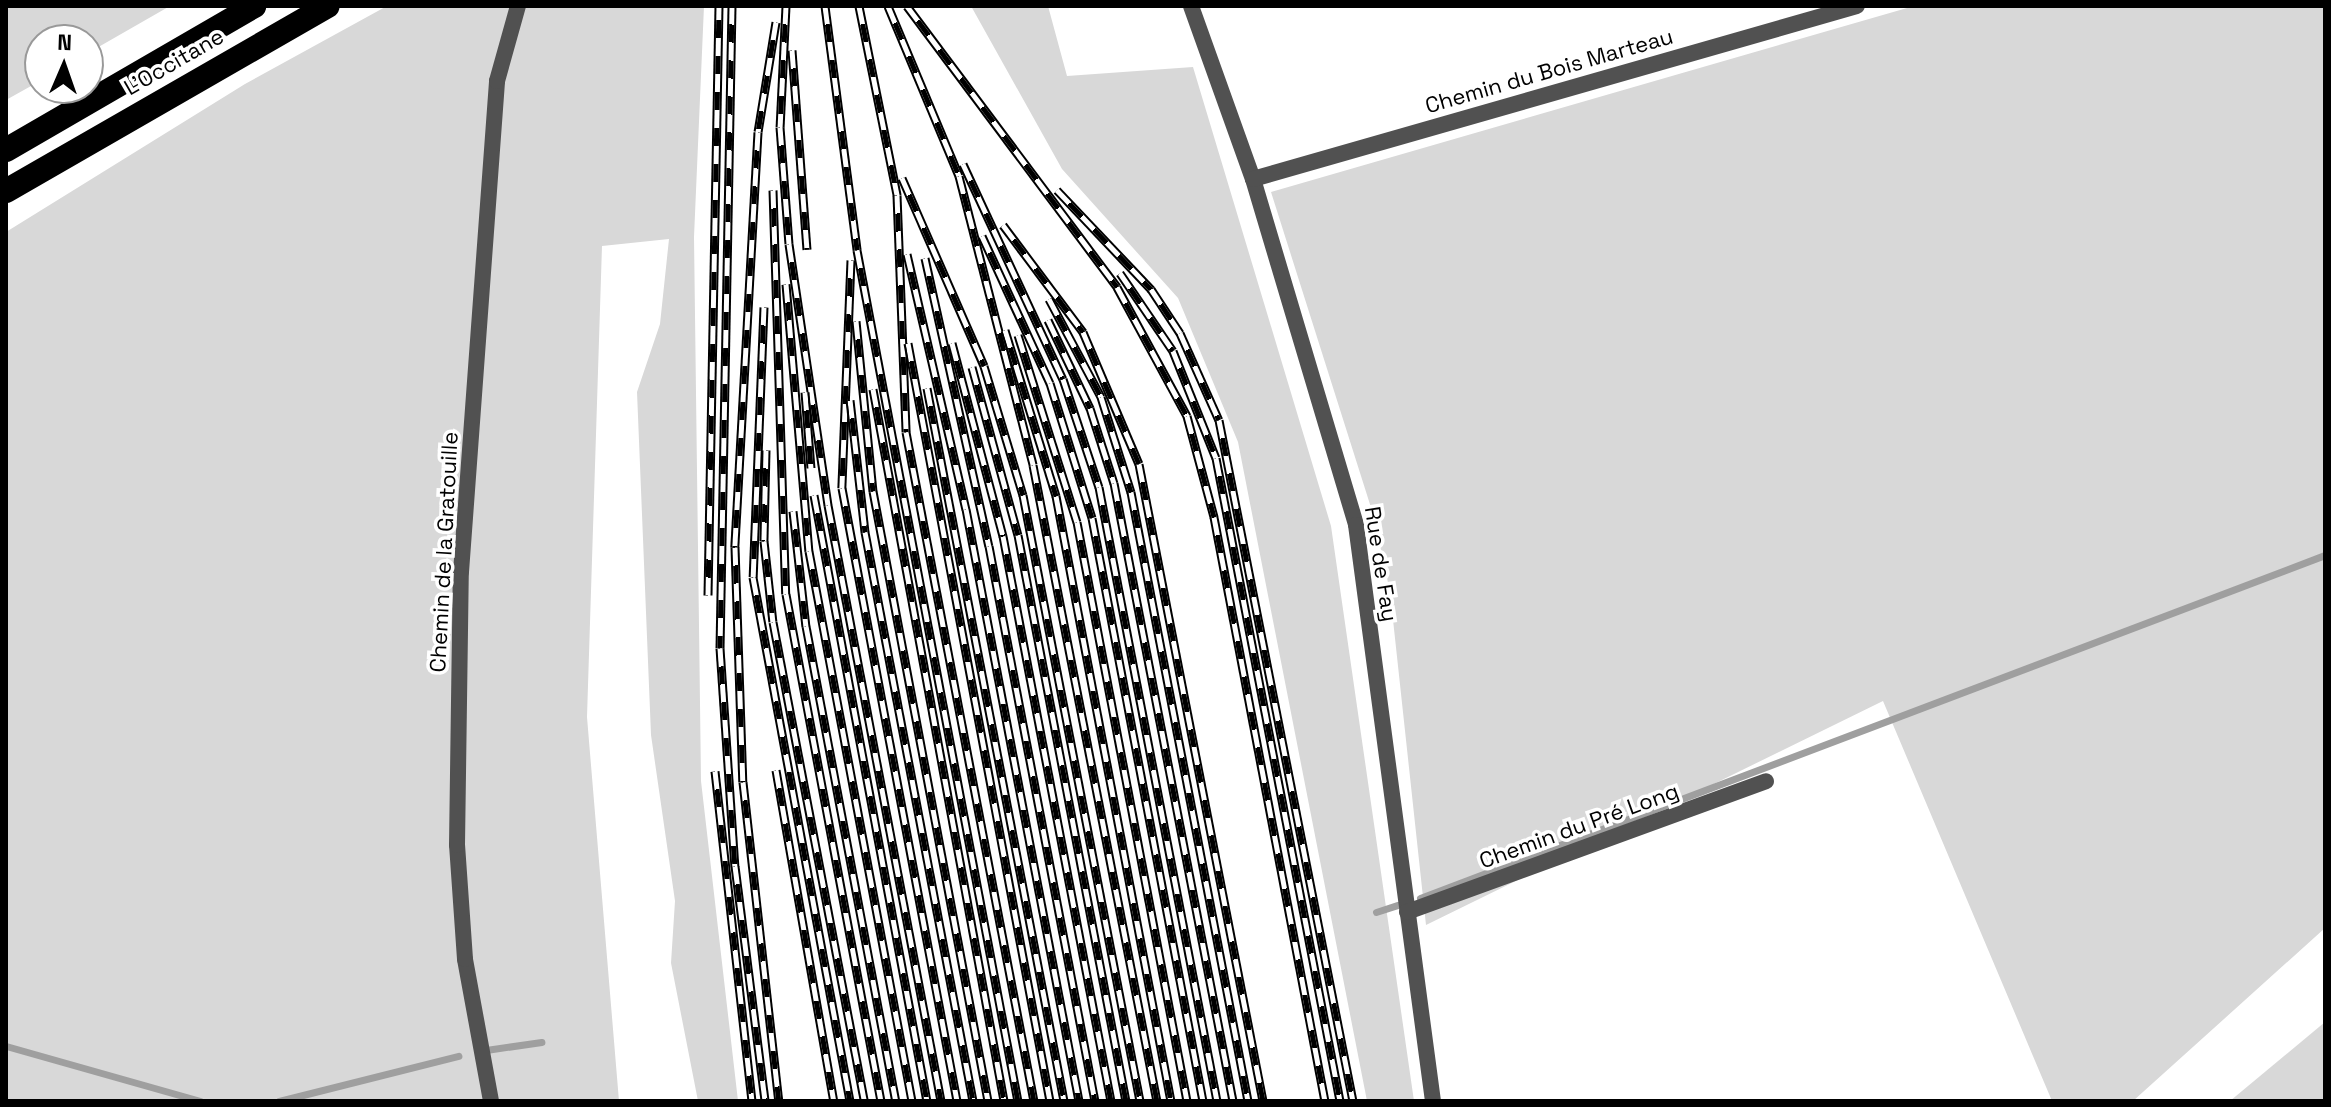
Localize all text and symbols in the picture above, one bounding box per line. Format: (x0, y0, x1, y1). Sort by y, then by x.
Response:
street label: L'Occitane (119, 23, 229, 101)
street label: Chemin du Bois Marteau (1422, 23, 1676, 119)
north arrow (24, 24, 104, 104)
text: N (57, 28, 73, 56)
street label: Chemin de la Gratouille (425, 431, 463, 673)
street label: Rue de Fay (1359, 504, 1403, 624)
street label: Chemin du Pré Long (1476, 778, 1682, 874)

